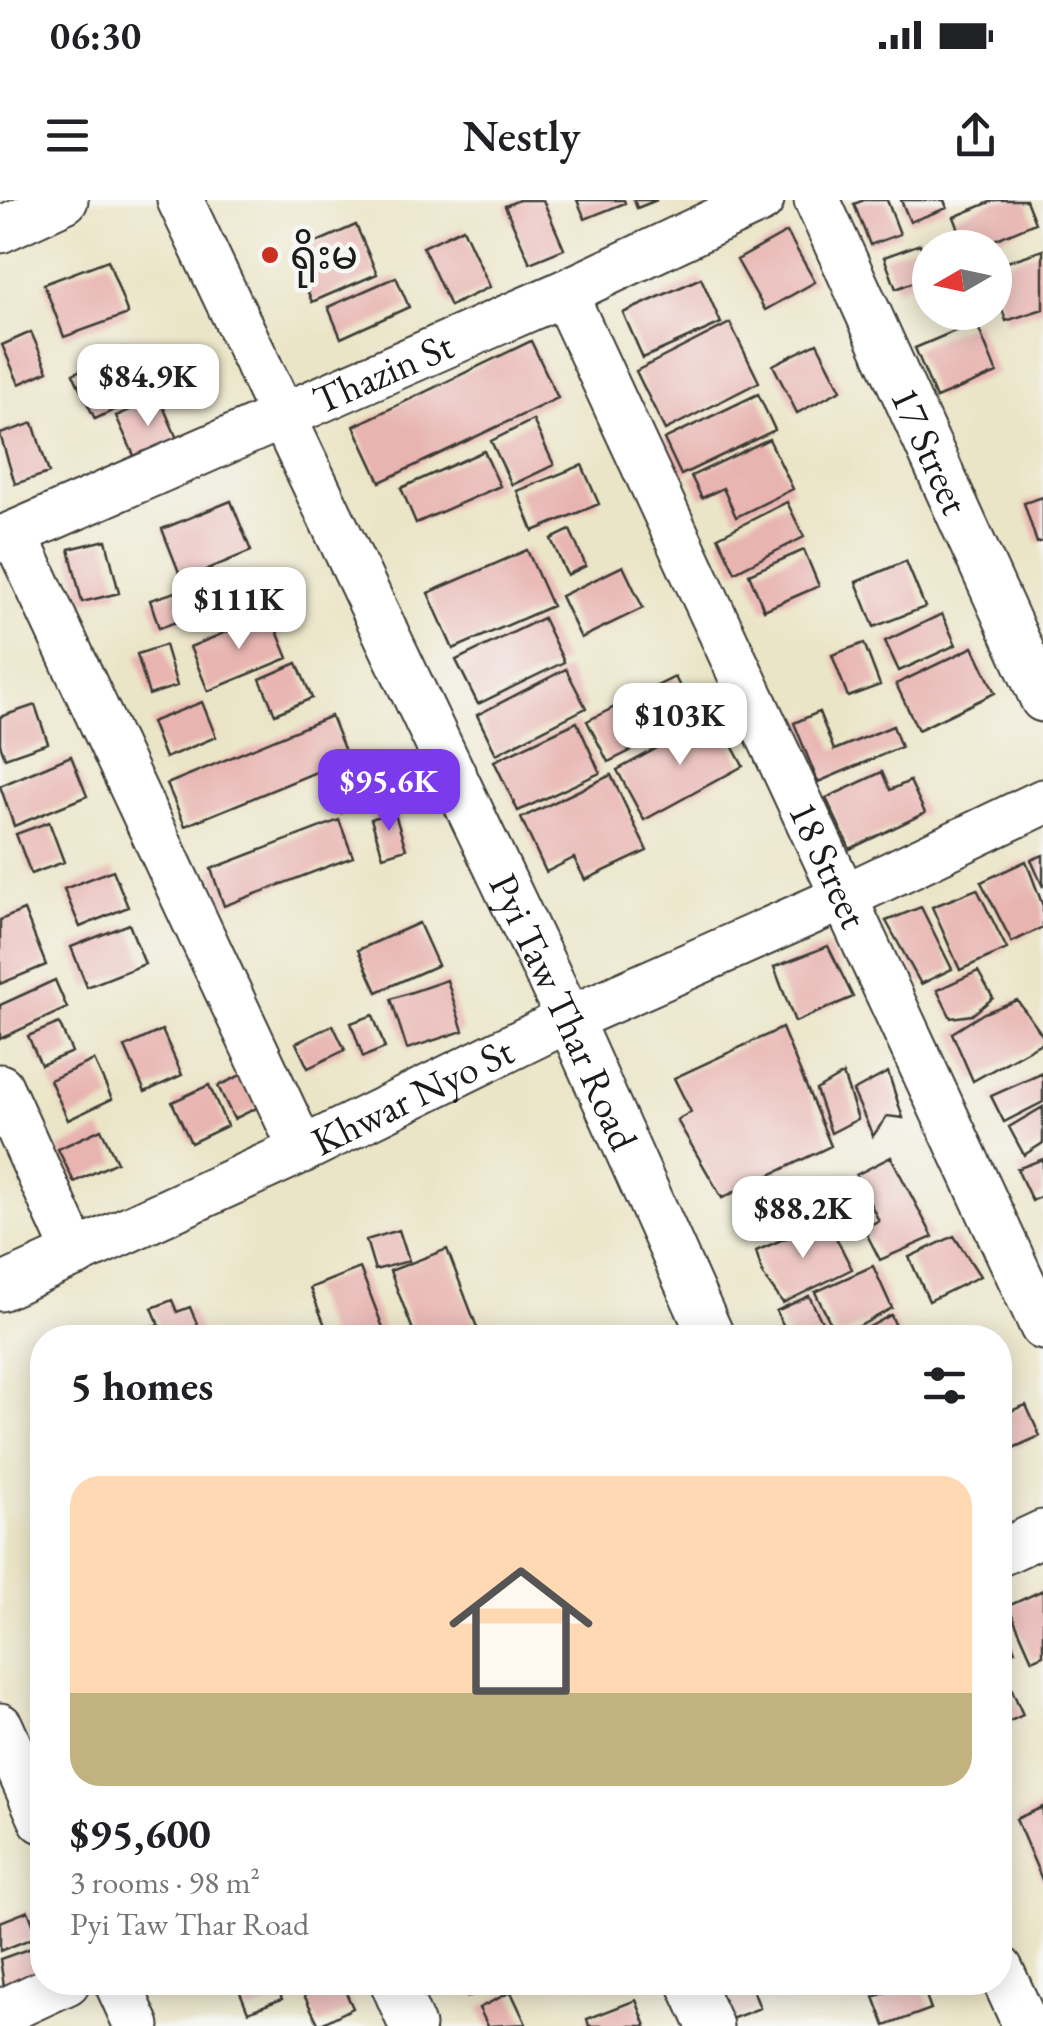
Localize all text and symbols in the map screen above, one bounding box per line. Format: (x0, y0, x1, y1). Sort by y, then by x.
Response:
text: 06:30 (50, 11, 141, 60)
text: Nestly (462, 106, 581, 164)
icon: menu (40, 108, 95, 163)
icon: share (948, 108, 1003, 163)
place label: ရိုးမ (290, 229, 358, 288)
north arrow (912, 230, 1012, 330)
map controls (912, 230, 1012, 330)
marker: ရိုးမ (259, 244, 281, 266)
street label: Thazin St (305, 319, 461, 426)
pin: $84.9K (67, 344, 229, 429)
text: $84.9K (99, 355, 197, 397)
street label: 17 Street (879, 379, 982, 523)
pin: $111K (169, 567, 309, 652)
text: $111K (194, 578, 284, 620)
pin: $103K (610, 683, 750, 768)
text: $103K (635, 694, 725, 736)
pin: $95.6K (308, 749, 470, 834)
text: $95.6K (340, 760, 438, 802)
street label: 18 Street (777, 793, 881, 937)
street label: Pyi Taw Thar Road (478, 865, 651, 1159)
street label: Khwar Nyo St (303, 1024, 522, 1167)
pin: $88.2K (722, 1176, 884, 1261)
text: $88.2K (754, 1187, 852, 1229)
text: 5 homes (70, 1358, 213, 1413)
icon: filters (917, 1358, 972, 1413)
icon: home (431, 1541, 611, 1721)
text: $95,600 (70, 1806, 211, 1861)
text: 3 rooms · 98 m² (70, 1861, 260, 1903)
text: Pyi Taw Thar Road (70, 1903, 309, 1945)

